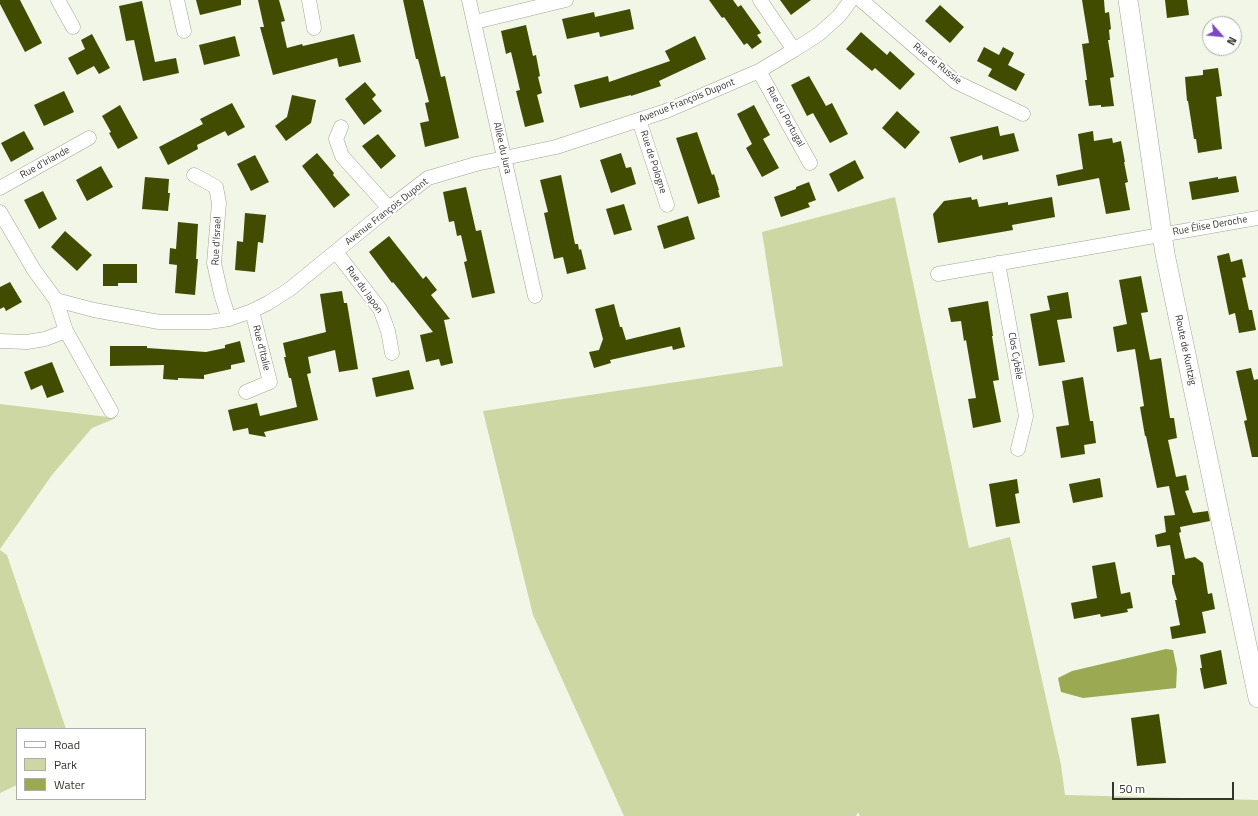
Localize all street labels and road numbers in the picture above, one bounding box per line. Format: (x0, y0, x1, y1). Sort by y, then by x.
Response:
street label: Rue de Russie (910, 41, 964, 87)
street label: Avenue François Dupont (637, 76, 737, 126)
street label: Rue du Portugal (763, 85, 807, 149)
street label: Allée du Jura (490, 121, 514, 175)
street label: Rue de Pologne (637, 129, 669, 195)
street label: Rue d'Irlande (18, 144, 72, 182)
street label: Avenue François Dupont (343, 176, 431, 248)
street label: Rue Élise Deroche (1172, 214, 1248, 238)
street label: Rue d'Israel (210, 216, 224, 266)
street label: Rue du Japon (343, 264, 385, 316)
street label: Route de Kuntzig (1172, 314, 1198, 386)
street label: Rue d'Italie (250, 324, 272, 372)
street label: Clos Cybèle (1005, 331, 1025, 381)

